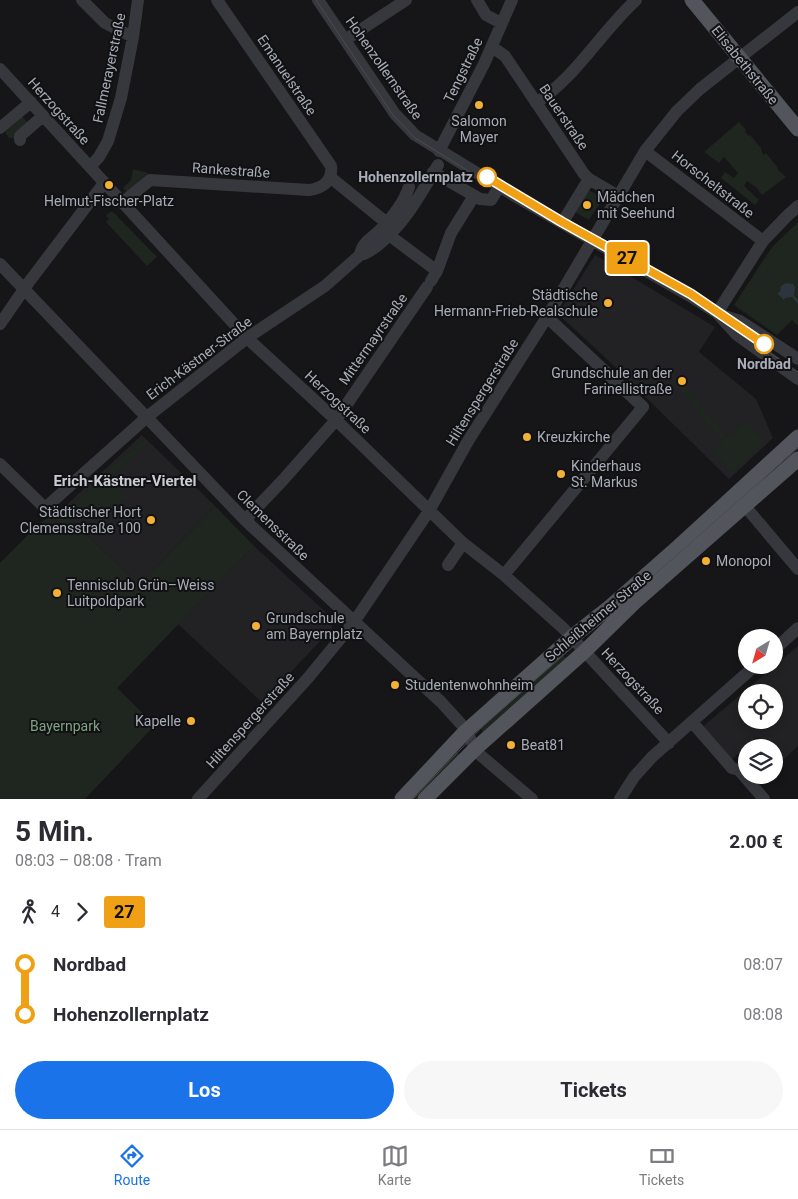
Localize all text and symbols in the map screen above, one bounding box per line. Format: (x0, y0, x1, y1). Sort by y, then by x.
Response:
street label: Fallmerayerstraße (90, 12, 128, 124)
street label: Hohenzollernstraße (342, 13, 426, 123)
street label: Elisabethstraße (708, 22, 782, 108)
street label: Emanuelstraße (254, 32, 320, 118)
street label: Tengstraße (440, 35, 486, 105)
street label: Herzogstraße (25, 74, 93, 148)
street label: Bauerstraße (536, 81, 592, 153)
marker: Salomon Mayer (473, 99, 485, 111)
place label: Salomon Mayer (451, 113, 507, 145)
street label: Horscheltstraße (669, 147, 757, 221)
street label: Rankestraße (192, 159, 270, 181)
marker: Hohenzollernplatz (477, 167, 497, 187)
place label: Hohenzollernplatz (358, 169, 473, 185)
marker: Helmut-Fischer-Platz (103, 179, 115, 191)
place label: Mädchen mit Seehund (597, 189, 675, 221)
place label: Helmut-Fischer-Platz (44, 193, 174, 209)
marker: Mädchen mit Seehund (581, 199, 593, 211)
line badge: 27 (604, 242, 650, 274)
text: 27 (617, 247, 637, 268)
place label: Städtische Hermann-Frieb-Realschule (434, 287, 598, 319)
street label: Mittermayrstraße (336, 290, 410, 388)
marker: Städtische Hermann-Frieb-Realschule (602, 297, 614, 309)
street label: Erich-Kästner-Straße (143, 313, 255, 403)
marker: Nordbad (754, 334, 774, 354)
street label: Hiltenspergerstraße (443, 335, 521, 449)
place label: Nordbad (737, 356, 791, 372)
place label: Grundschule an der Farinellistraße (551, 365, 672, 397)
street label: Herzogstraße (302, 367, 374, 437)
marker: Grundschule an der Farinellistraße (676, 375, 688, 387)
place label: Kreuzkirche (537, 429, 610, 445)
marker: Kreuzkirche (521, 431, 533, 443)
place label: Kinderhaus St. Markus (571, 458, 641, 490)
marker: Kinderhaus St. Markus (555, 468, 567, 480)
district label: Erich-Kästner-Viertel (53, 472, 197, 490)
street label: Clemensstraße (234, 487, 312, 563)
place label: Städtischer Hort Clemensstraße 100 (20, 504, 141, 536)
marker: Städtischer Hort Clemensstraße 100 (145, 514, 157, 526)
place label: Monopol (716, 553, 771, 569)
marker: Monopol (700, 555, 712, 567)
street label: Schleißheimer Straße (542, 567, 654, 665)
place label: Tennisclub Grün–Weiss Luitpoldpark (67, 577, 214, 609)
marker: Tennisclub Grün–Weiss Luitpoldpark (51, 587, 63, 599)
place label: Grundschule am Bayernplatz (266, 610, 362, 642)
marker: Grundschule am Bayernplatz (250, 620, 262, 632)
north arrow (738, 629, 782, 674)
map controls (738, 629, 783, 784)
street label: Herzogstraße (598, 645, 668, 717)
street label: Hiltenspergerstraße (203, 669, 297, 771)
place label: Studentenwohnheim (405, 677, 533, 693)
marker: Studentenwohnheim (389, 679, 401, 691)
button: locate (738, 684, 783, 729)
place label: Kapelle (135, 713, 181, 729)
marker: Kapelle (185, 715, 197, 727)
park label: Bayernpark (30, 718, 101, 734)
place label: Beat81 (521, 737, 565, 753)
marker: Beat81 (505, 739, 517, 751)
button: layers (738, 739, 783, 784)
text: 5 Min. (15, 815, 94, 848)
text: 2.00 € (729, 830, 783, 853)
text: 08:03 – 08:08 · Tram (15, 851, 162, 870)
icon: walk (15, 898, 43, 926)
icon: forward (68, 898, 96, 926)
text: 27 (114, 901, 135, 922)
text: 4 (51, 902, 60, 921)
text: Nordbad (53, 953, 126, 976)
text: 08:07 (743, 955, 783, 974)
text: Hohenzollernplatz (53, 1003, 209, 1026)
text: 08:08 (743, 1005, 783, 1024)
button: Los (15, 1061, 394, 1119)
button: Tickets (404, 1061, 783, 1119)
tab: Route (114, 1142, 150, 1188)
tab: Karte (378, 1142, 411, 1188)
tab: Tickets (639, 1142, 684, 1188)

